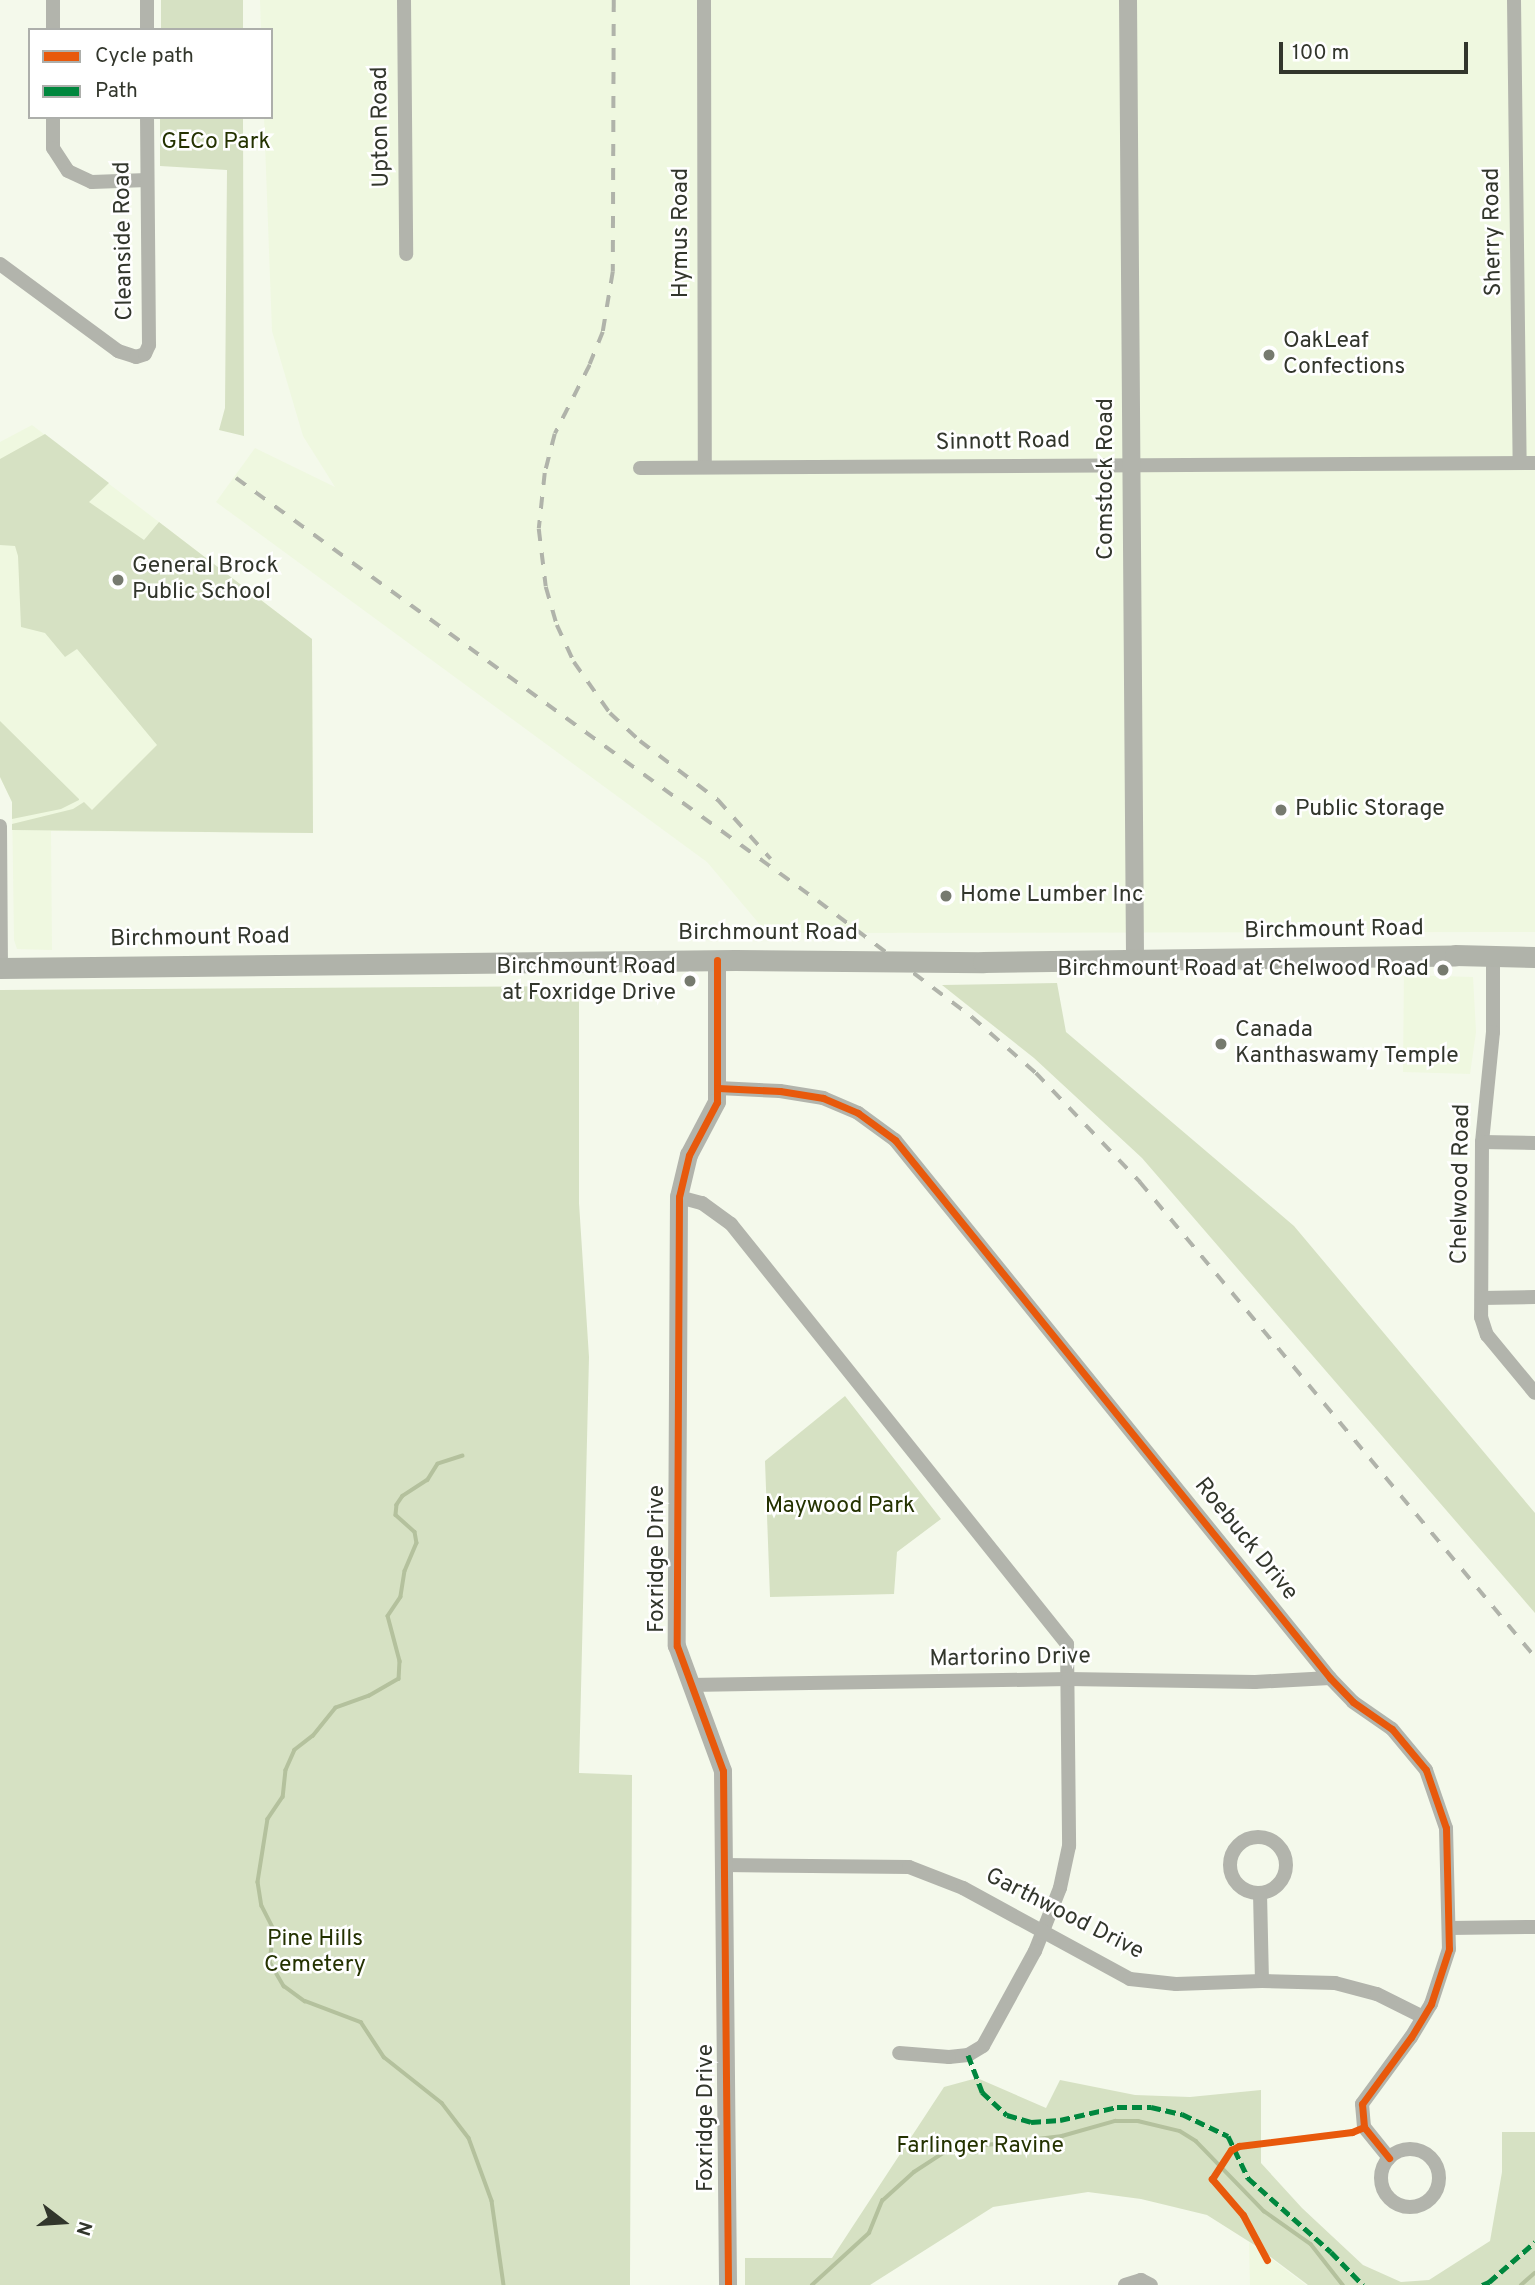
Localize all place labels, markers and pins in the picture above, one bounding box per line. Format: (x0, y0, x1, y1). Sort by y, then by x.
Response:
place label: OakLeaf Confections (1283, 328, 1405, 382)
marker: OakLeaf Confections (1261, 347, 1277, 363)
place label: General Brock Public School (132, 553, 279, 607)
marker: General Brock Public School (110, 572, 126, 588)
place label: Public Storage (1295, 796, 1445, 824)
marker: Public Storage (1273, 802, 1289, 818)
place label: Home Lumber Inc (960, 882, 1143, 910)
marker: Home Lumber Inc (938, 888, 954, 904)
place label: Birchmount Road at Foxridge Drive (496, 954, 676, 1008)
place label: Birchmount Road at Chelwood Road (1057, 956, 1429, 984)
marker: Birchmount Road at Chelwood Road (1435, 962, 1451, 978)
marker: Birchmount Road at Foxridge Drive (682, 973, 698, 989)
place label: Canada Kanthaswamy Temple (1235, 1017, 1460, 1071)
marker: Canada Kanthaswamy Temple (1213, 1036, 1229, 1052)

